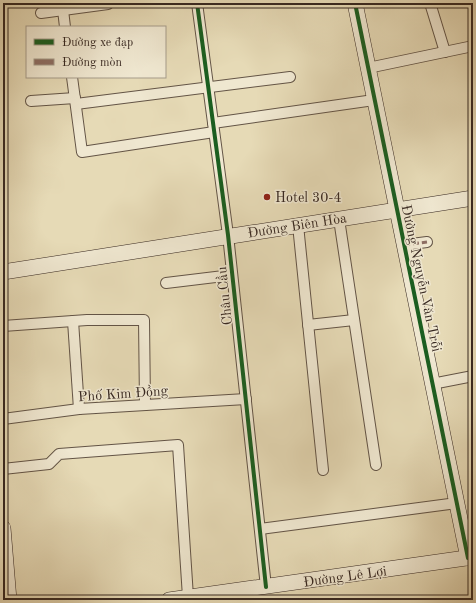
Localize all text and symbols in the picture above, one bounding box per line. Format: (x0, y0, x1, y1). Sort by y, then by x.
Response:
legend (26, 26, 166, 78)
text: Đường xe đạp (62, 37, 133, 49)
text: Đường mòn (62, 57, 122, 69)
place label: Hotel 30-4 (275, 191, 342, 205)
marker: Hotel 30-4 (262, 192, 272, 202)
street label: Đường Nguyễn Văn Trỗi (399, 203, 444, 353)
street label: Đường Biên Hòa (246, 211, 348, 241)
street label: Châu Cầu (213, 265, 235, 326)
street label: Phố Kim Đồng (77, 382, 169, 404)
street label: Đường Lê Lợi (303, 564, 388, 590)

